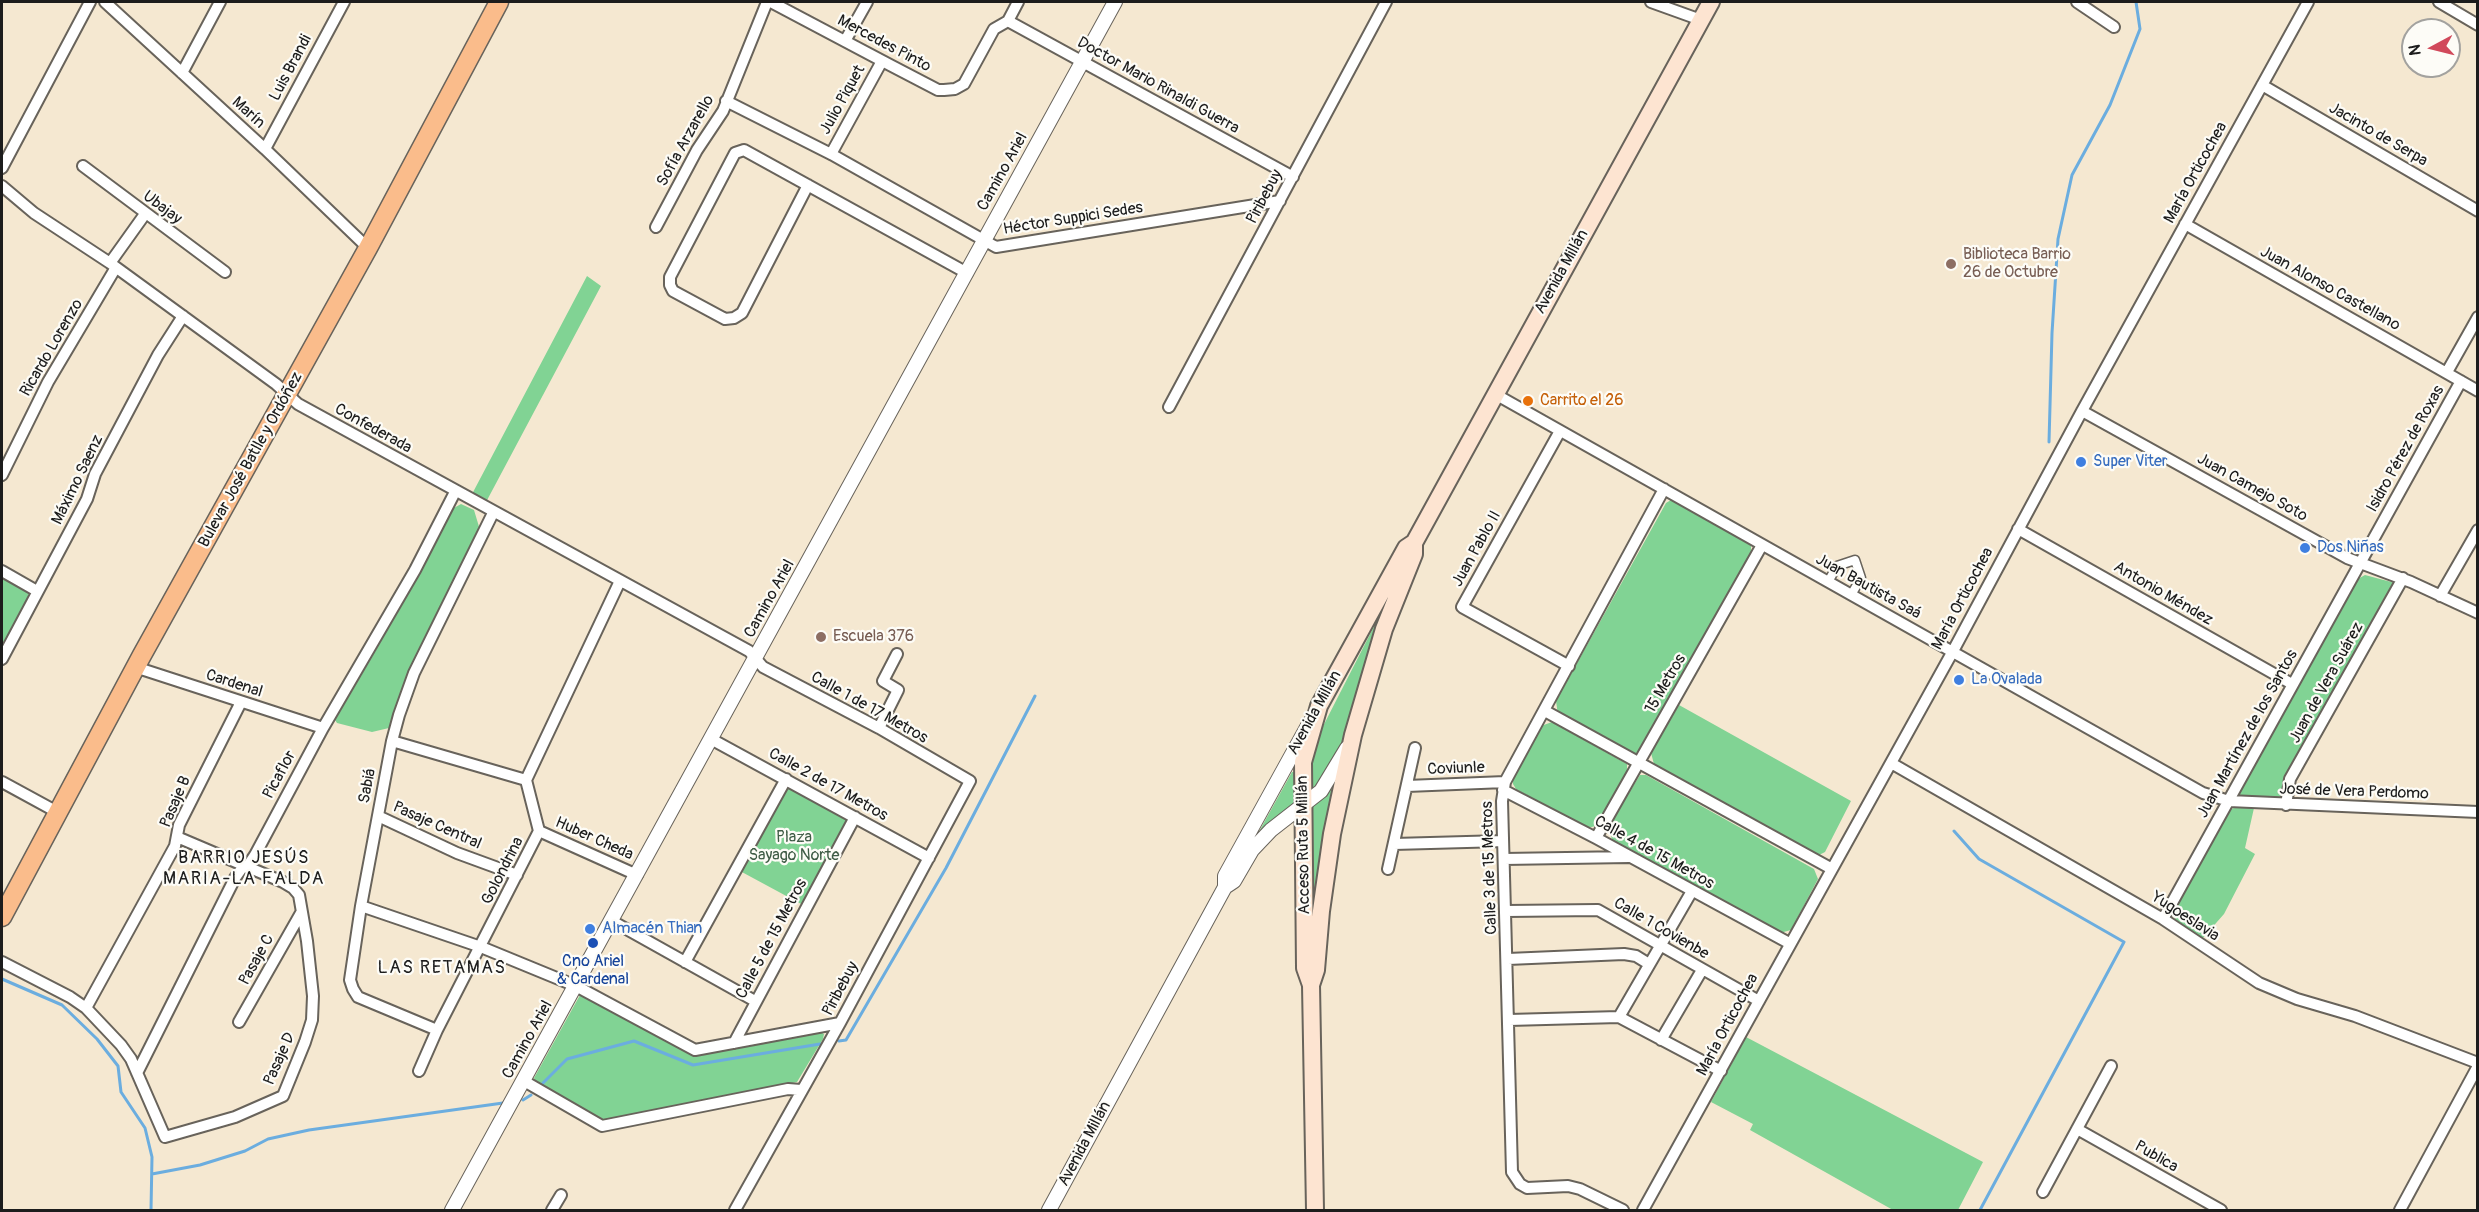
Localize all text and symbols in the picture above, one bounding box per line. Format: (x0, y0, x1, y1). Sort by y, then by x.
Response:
street label: Mercedes Pinto (834, 11, 934, 77)
north arrow (2401, 18, 2461, 78)
street label: Luis Brandi (266, 32, 316, 104)
street label: Doctor Mario Rinaldi Guerra (1074, 33, 1242, 139)
text: N (2405, 43, 2426, 57)
street label: Julio Piquet (816, 62, 870, 138)
street label: Sofía Arzarello (653, 92, 719, 190)
street label: Marín (227, 93, 269, 133)
street label: Jacinto de Serpa (2325, 99, 2431, 171)
street label: María Orticochea (2160, 119, 2232, 227)
street label: Camino Ariel (974, 130, 1032, 214)
street label: Piribebuy (1243, 167, 1287, 227)
street label: Ubajay (139, 187, 185, 229)
street label: Héctor Suppici Sedes (1002, 198, 1144, 240)
street label: Avenida Millán (1531, 227, 1593, 317)
street label: Juan Alonso Castellano (2257, 243, 2403, 335)
place label: Biblioteca Barrio 26 de Octubre (1963, 245, 2071, 283)
marker: Biblioteca Barrio 26 de Octubre (1944, 257, 1958, 271)
street label: Ricardo Lorenzo (16, 296, 88, 400)
street label: Bulevar José Batlle y Ordóñez (195, 369, 307, 551)
street label: Isidro Pérez de Roxas (2363, 382, 2449, 516)
place label: Carrito el 26 (1540, 391, 1624, 411)
marker: Carrito el 26 (1521, 394, 1535, 408)
street label: Confederada (331, 400, 415, 458)
street label: Máximo Saenz (48, 432, 108, 528)
street label: Juan Camejo Soto (2193, 450, 2311, 526)
place label: Super Viter (2093, 452, 2167, 472)
marker: Super Viter (2074, 455, 2088, 469)
street label: Juan Pablo II (1448, 508, 1506, 590)
place label: Dos Niñas (2317, 538, 2384, 558)
marker: Dos Niñas (2298, 541, 2312, 555)
street label: María Orticochea (1928, 545, 1998, 653)
street label: Juan Bautista Saá (1812, 550, 1924, 624)
street label: Camino Ariel (741, 557, 799, 641)
street label: Antonio Méndez (2110, 558, 2216, 630)
street label: Juan de Vera Suárez (2286, 619, 2368, 747)
place label: Escuela 376 (833, 627, 914, 647)
marker: Escuela 376 (814, 630, 828, 644)
street label: Juan Martínez de los Santos (2194, 647, 2302, 821)
street label: 15 Metros (1641, 651, 1691, 717)
street label: Cardenal (203, 666, 265, 702)
street label: Calle 1 de 17 Metros (807, 668, 931, 748)
street label: Avenida Millán (1284, 668, 1346, 758)
place label: La Ovalada (1971, 670, 2042, 690)
marker: La Ovalada (1952, 673, 1966, 687)
street label: Calle 2 de 17 Metros (765, 744, 891, 826)
street label: Picaflor (259, 748, 301, 802)
street label: Coviunle (1427, 758, 1485, 780)
street label: Sabiá (355, 767, 381, 805)
street label: Pasaje B (157, 773, 195, 831)
street label: Acceso Ruta 5 Millán (1293, 775, 1315, 915)
street label: José de Vera Perdomo (2279, 780, 2429, 804)
street label: Pasaje Central (390, 798, 484, 854)
street label: Calle 3 de 15 Metros (1478, 801, 1502, 935)
street label: Calle 4 de 15 Metros (1591, 812, 1717, 894)
street label: Huber Cheda (552, 813, 636, 865)
park label: Plaza Sayago Norte (749, 828, 839, 866)
street label: Golondrina (478, 834, 528, 908)
district label: BARRIO JESÚS MARIA-LA FALDA (163, 847, 325, 890)
street label: Calle 5 de 15 Metros (732, 876, 812, 1002)
street label: Yugoeslavia (2147, 888, 2223, 946)
street label: Calle 1 Covienbe (1610, 894, 1712, 964)
place label: Almacén Thian (602, 919, 702, 939)
marker: Almacén Thian (583, 922, 597, 936)
street label: Pasaje C (235, 931, 279, 989)
marker: Cno Ariel & Cardenal (586, 936, 600, 950)
place label: Cno Ariel & Cardenal (557, 952, 629, 990)
district label: LAS RETAMAS (378, 957, 506, 979)
street label: Piribebuy (819, 959, 863, 1019)
street label: María Orticochea (1693, 971, 1763, 1079)
street label: Camino Ariel (499, 998, 557, 1082)
street label: Pasaje D (260, 1030, 300, 1088)
street label: Avenida Millán (1055, 1098, 1115, 1190)
street label: Publica (2131, 1137, 2181, 1177)

